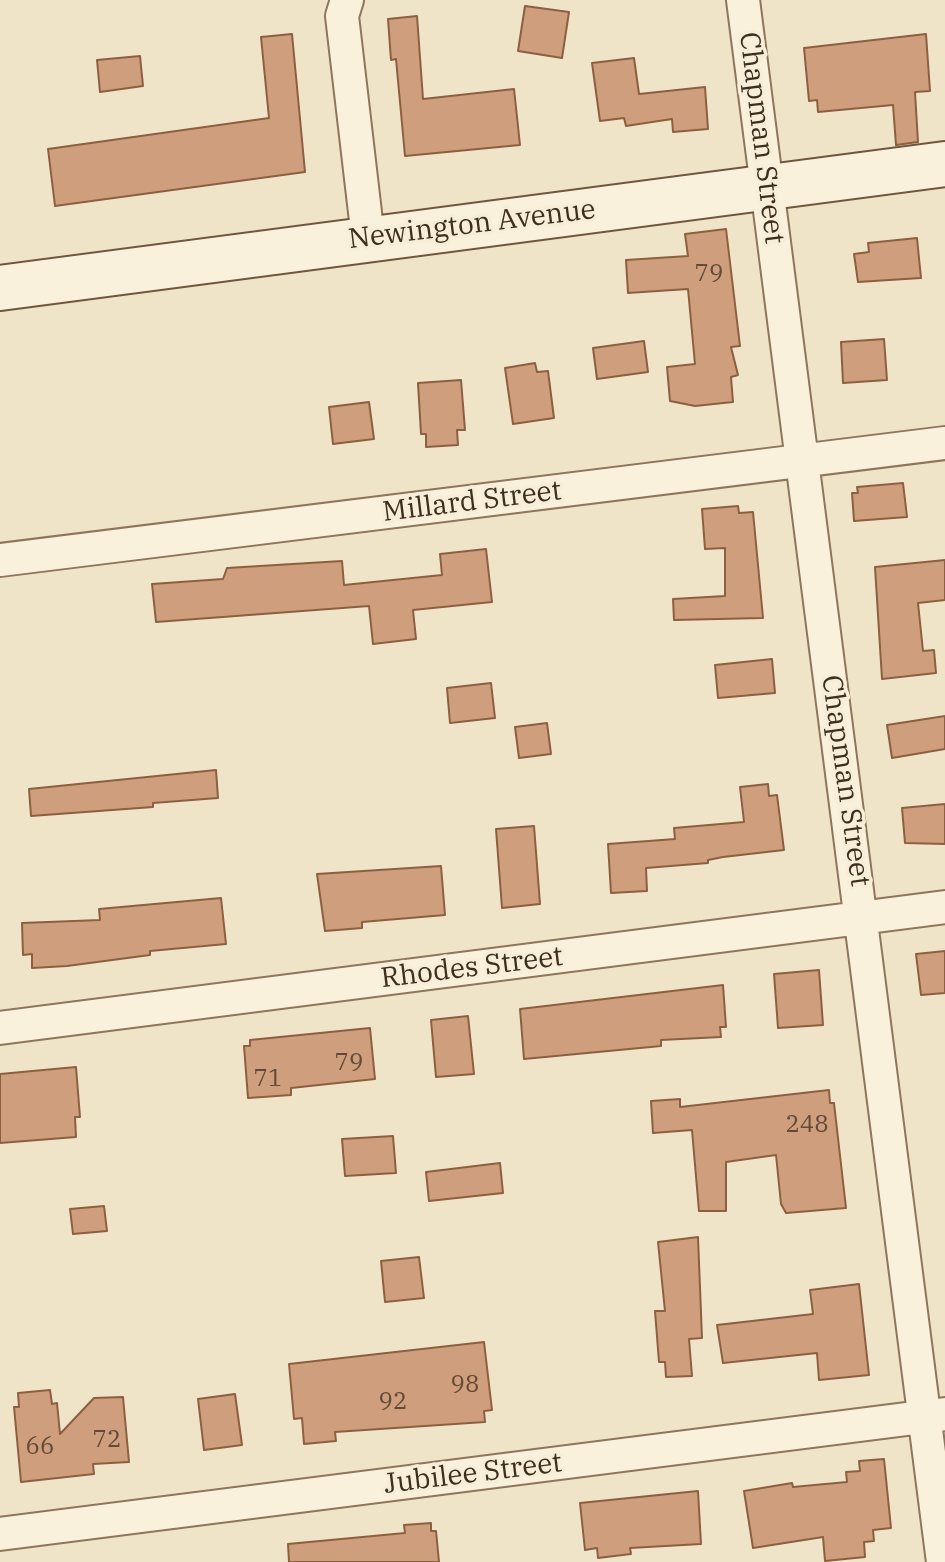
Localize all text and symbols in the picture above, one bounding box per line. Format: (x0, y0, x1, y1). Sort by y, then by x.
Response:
street label: Chapman Street (731, 30, 791, 246)
street label: Newington Avenue (346, 193, 598, 257)
house number: 79 (695, 260, 723, 288)
street label: Millard Street (381, 474, 563, 530)
street label: Chapman Street (814, 673, 876, 889)
street label: Rhodes Street (379, 940, 565, 996)
house number: 79 (335, 1049, 363, 1077)
house number: 71 (254, 1065, 282, 1093)
house number: 248 (785, 1111, 829, 1139)
house number: 98 (451, 1371, 479, 1399)
house number: 92 (379, 1388, 407, 1416)
house number: 72 (93, 1426, 121, 1454)
house number: 66 (26, 1433, 54, 1461)
street label: Jubilee Street (382, 1446, 564, 1502)

